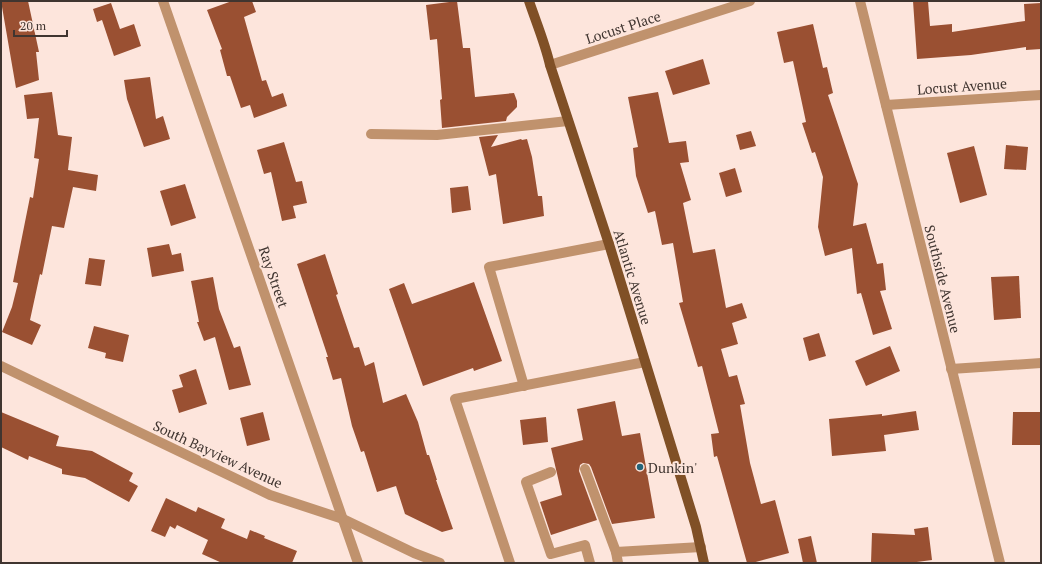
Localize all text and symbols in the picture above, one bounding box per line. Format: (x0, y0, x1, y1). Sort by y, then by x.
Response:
street label: Locust Place (583, 6, 663, 48)
scale bar (14, 12, 67, 38)
text: 20 m (20, 18, 47, 33)
street label: Locust Avenue (916, 73, 1008, 99)
street label: Southside Avenue (920, 223, 966, 335)
street label: Atlantic Avenue (610, 227, 656, 327)
street label: Ray Street (255, 244, 294, 311)
street label: South Bayview Avenue (150, 416, 286, 492)
place label: Dunkin' (648, 458, 697, 477)
marker: Dunkin' (635, 462, 645, 472)

